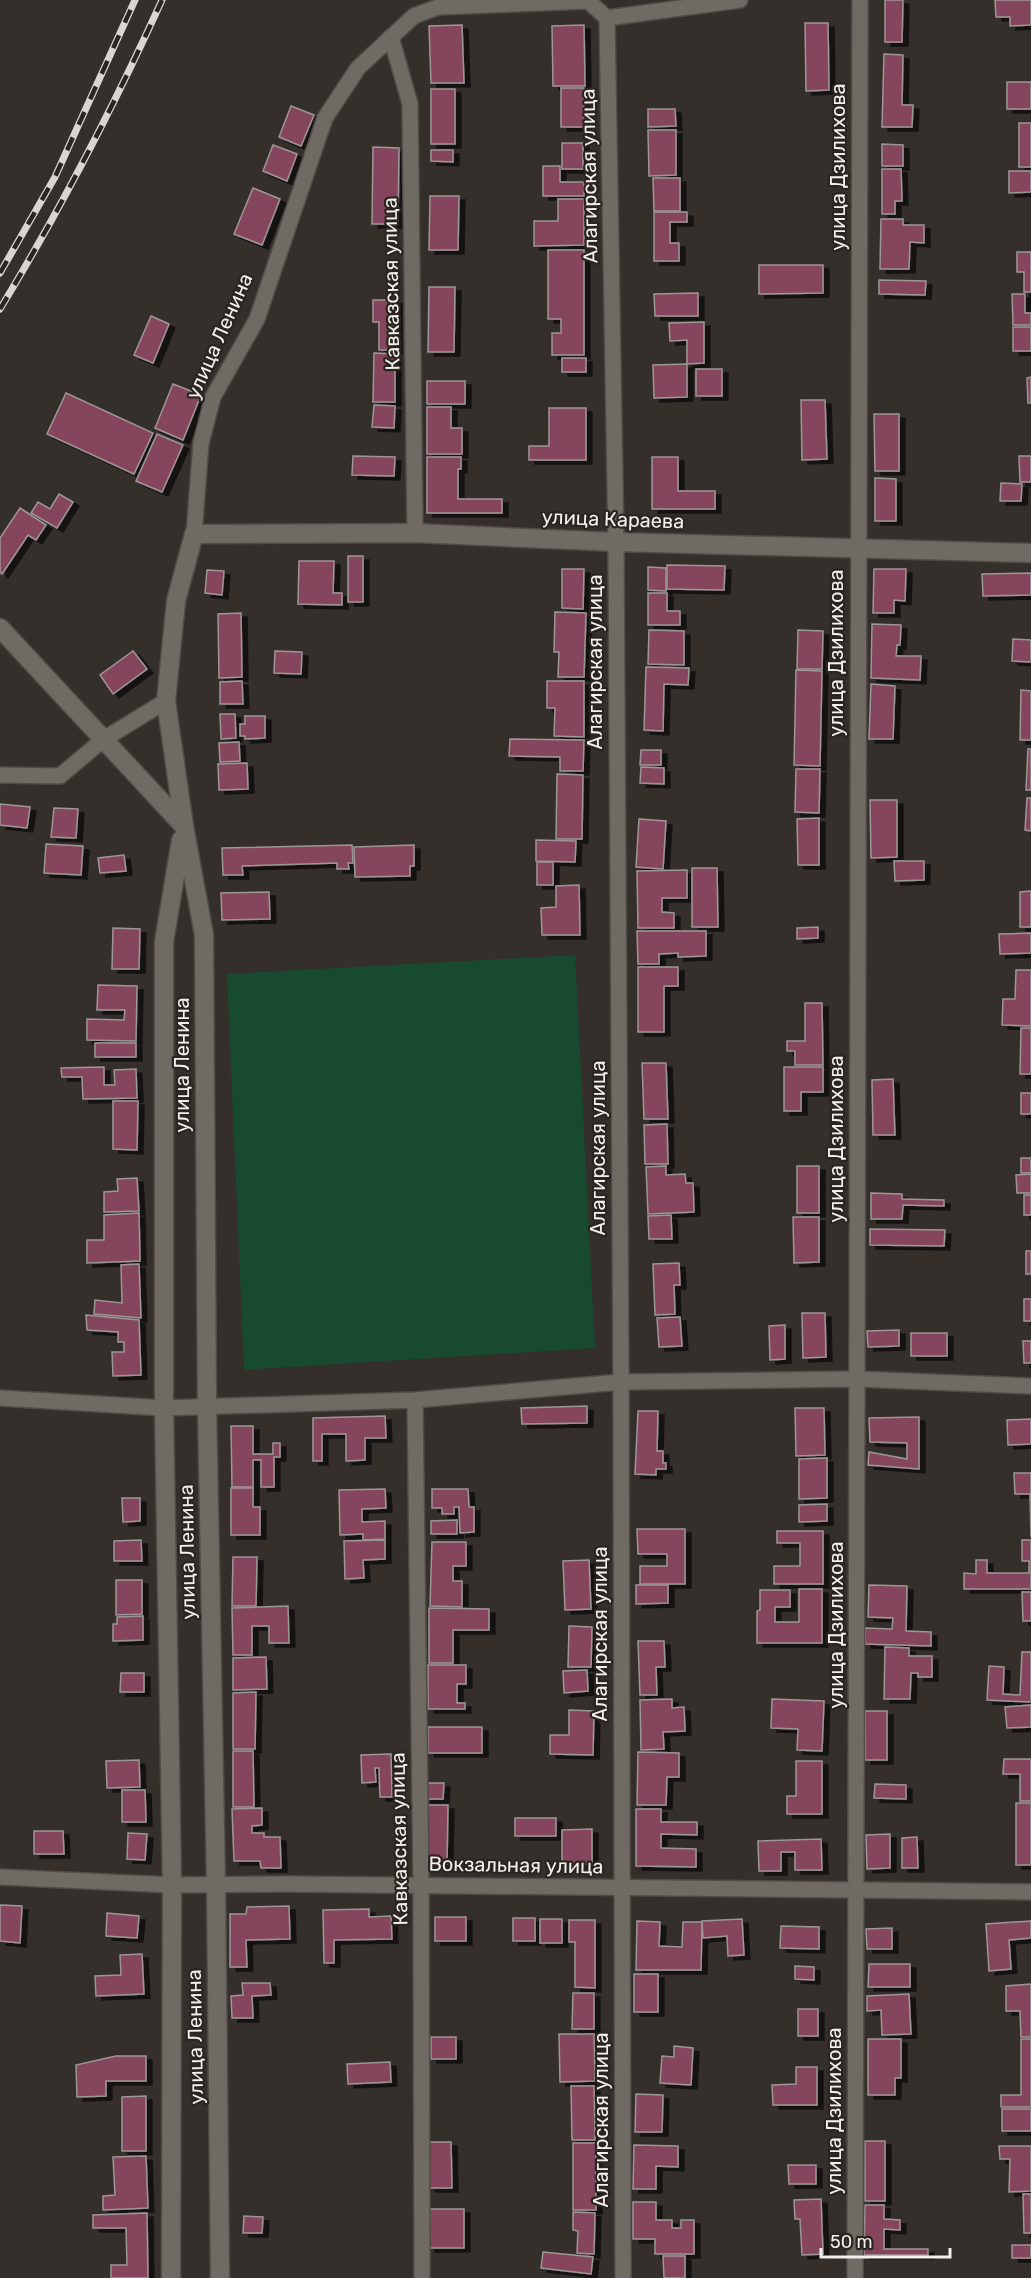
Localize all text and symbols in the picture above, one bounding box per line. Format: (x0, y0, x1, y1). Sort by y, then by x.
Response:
street label: улица Дзилихова (826, 83, 850, 251)
street label: Алагирская улица (575, 88, 603, 264)
street label: Кавказская улица (377, 197, 405, 371)
street label: улица Ленина (181, 269, 257, 403)
street label: улица Караева (541, 505, 685, 533)
street label: улица Дзилихова (824, 569, 848, 737)
street label: Алагирская улица (583, 575, 607, 749)
street label: улица Ленина (170, 997, 194, 1133)
street label: улица Дзилихова (824, 1055, 848, 1223)
street label: Алагирская улица (586, 1061, 610, 1235)
street label: улица Ленина (174, 1484, 200, 1620)
street label: улица Дзилихова (824, 1541, 848, 1709)
street label: Алагирская улица (588, 1547, 612, 1721)
street label: Кавказская улица (385, 1752, 413, 1926)
street label: Вокзальная улица (428, 1851, 604, 1879)
street label: улица Ленина (182, 1969, 208, 2105)
street label: улица Дзилихова (822, 2027, 846, 2195)
street label: Алагирская улица (589, 2033, 613, 2207)
scale bar (821, 2221, 950, 2259)
text: 50 m (830, 2231, 873, 2253)

